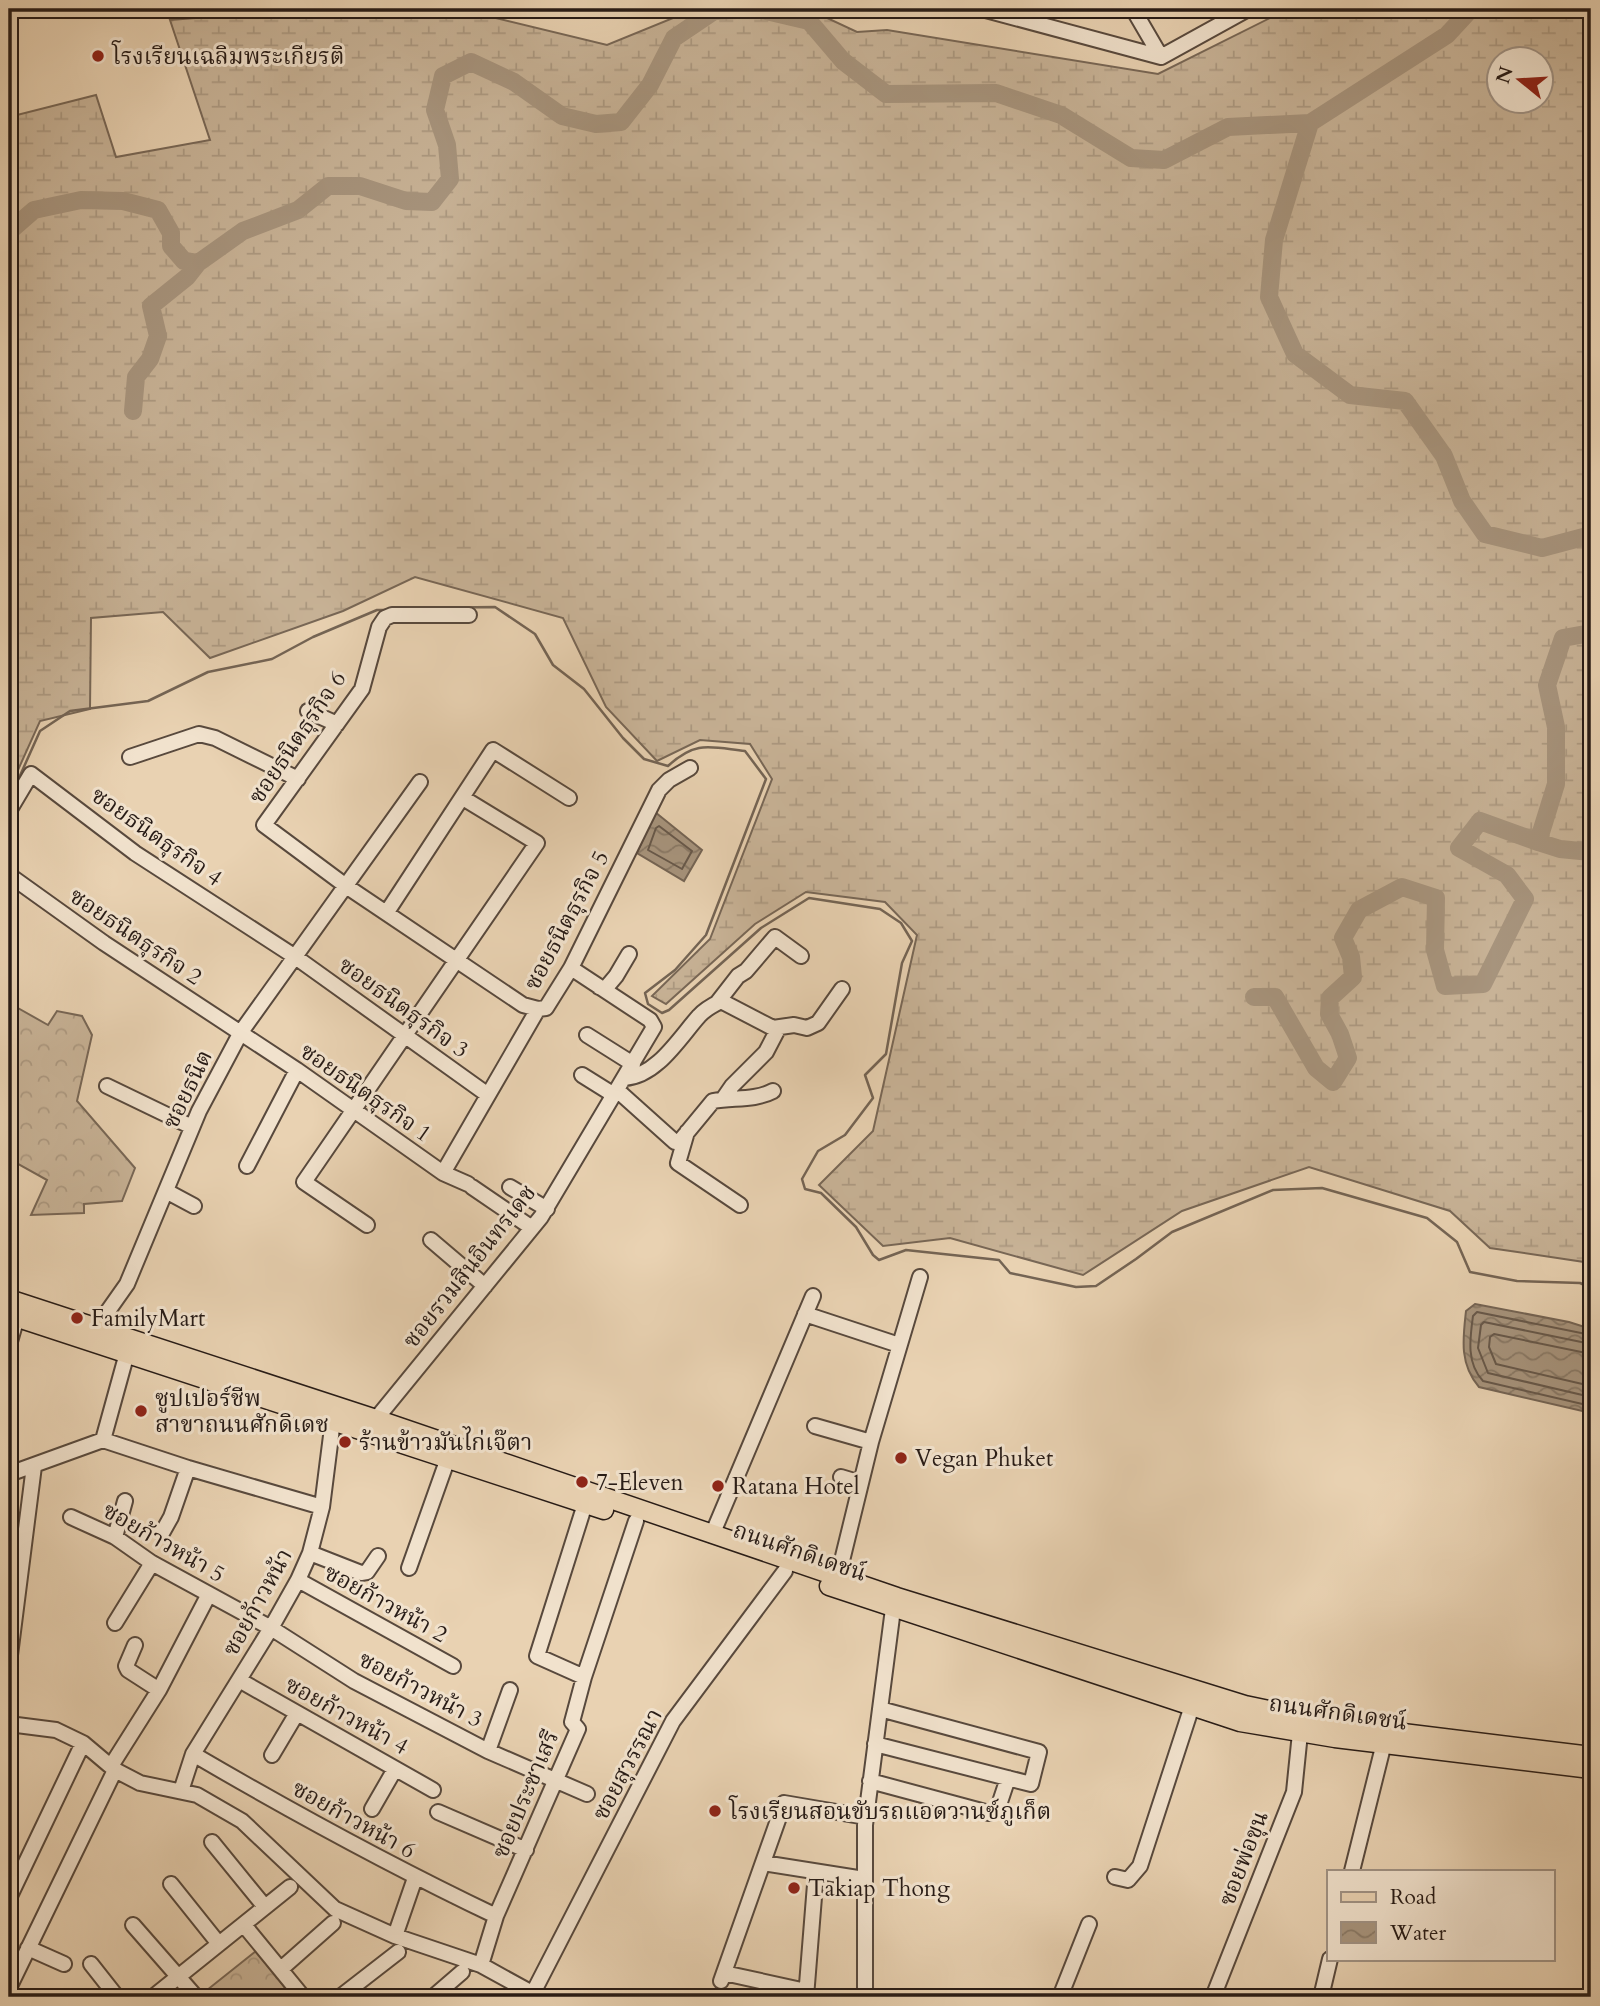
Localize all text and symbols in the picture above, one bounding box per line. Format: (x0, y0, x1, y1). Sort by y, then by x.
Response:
place label: โรงเรียนเฉลิมพระเกียรติ (111, 40, 344, 72)
north arrow (1484, 46, 1554, 116)
marker: โรงเรียนเฉลิมพระเกียรติ (90, 48, 106, 64)
text: N (1490, 63, 1520, 87)
street label: ซอยธนิตธุรกิจ 6 (242, 665, 353, 810)
street label: ซอยธนิตธุรกิจ 4 (85, 780, 229, 893)
street label: ซอยธนิตธุรกิจ 5 (517, 845, 616, 995)
street label: ซอยธนิตธุรกิจ 2 (63, 881, 208, 992)
street label: ซอยธนิตธุรกิจ 3 (332, 950, 475, 1065)
street label: ซอยธนิตธุรกิจ 1 (294, 1036, 438, 1149)
street label: ซอยธนิต (155, 1045, 220, 1134)
street label: ซอยรวมสินอินทรเดช (396, 1178, 543, 1354)
place label: FamilyMart (91, 1303, 205, 1334)
marker: FamilyMart (69, 1310, 85, 1326)
place label: ซูปเปอร์ชีพ สาขาถนนศักดิเดช (155, 1383, 329, 1440)
marker: ซูปเปอร์ชีพ สาขาถนนศักดิเดช (133, 1403, 149, 1419)
place label: ร้านข้าวมันไก่เจ๊ตา (359, 1426, 532, 1458)
marker: ร้านข้าวมันไก่เจ๊ตา (337, 1434, 353, 1450)
place label: Vegan Phuket (915, 1443, 1053, 1474)
marker: Vegan Phuket (893, 1450, 909, 1466)
place label: 7-Eleven (596, 1467, 684, 1498)
place label: Ratana Hotel (732, 1471, 860, 1502)
marker: 7-Eleven (574, 1474, 590, 1490)
marker: Ratana Hotel (710, 1478, 726, 1494)
street label: ซอยก้าวหน้า 5 (97, 1495, 231, 1590)
street label: ถนนศักดิเดชน์ (729, 1514, 871, 1589)
street label: ซอยก้าวหน้า (215, 1543, 300, 1661)
street label: ซอยก้าวหน้า 2 (319, 1557, 453, 1650)
street label: ซอยก้าวหน้า 3 (353, 1644, 488, 1735)
street label: ซอยก้าวหน้า 4 (280, 1669, 414, 1762)
street label: ถนนศักดิเดชน์ (1267, 1687, 1409, 1738)
street label: ซอยสุวรรณา (585, 1703, 670, 1826)
street label: ซอยประชาเสรี (485, 1725, 566, 1863)
street label: ซอยก้าวหน้า 6 (287, 1773, 421, 1866)
place label: โรงเรียนสอนขับรถแอดวานซ์ภูเก็ต (728, 1795, 1051, 1827)
marker: โรงเรียนสอนขับรถแอดวานซ์ภูเก็ต (707, 1803, 723, 1819)
street label: ซอยพ่อขุน (1211, 1806, 1276, 1910)
legend (1327, 1870, 1554, 1960)
place label: Takiap Thong (808, 1873, 950, 1904)
marker: Takiap Thong (786, 1880, 802, 1896)
text: Road (1390, 1883, 1436, 1912)
text: Water (1389, 1919, 1446, 1948)

